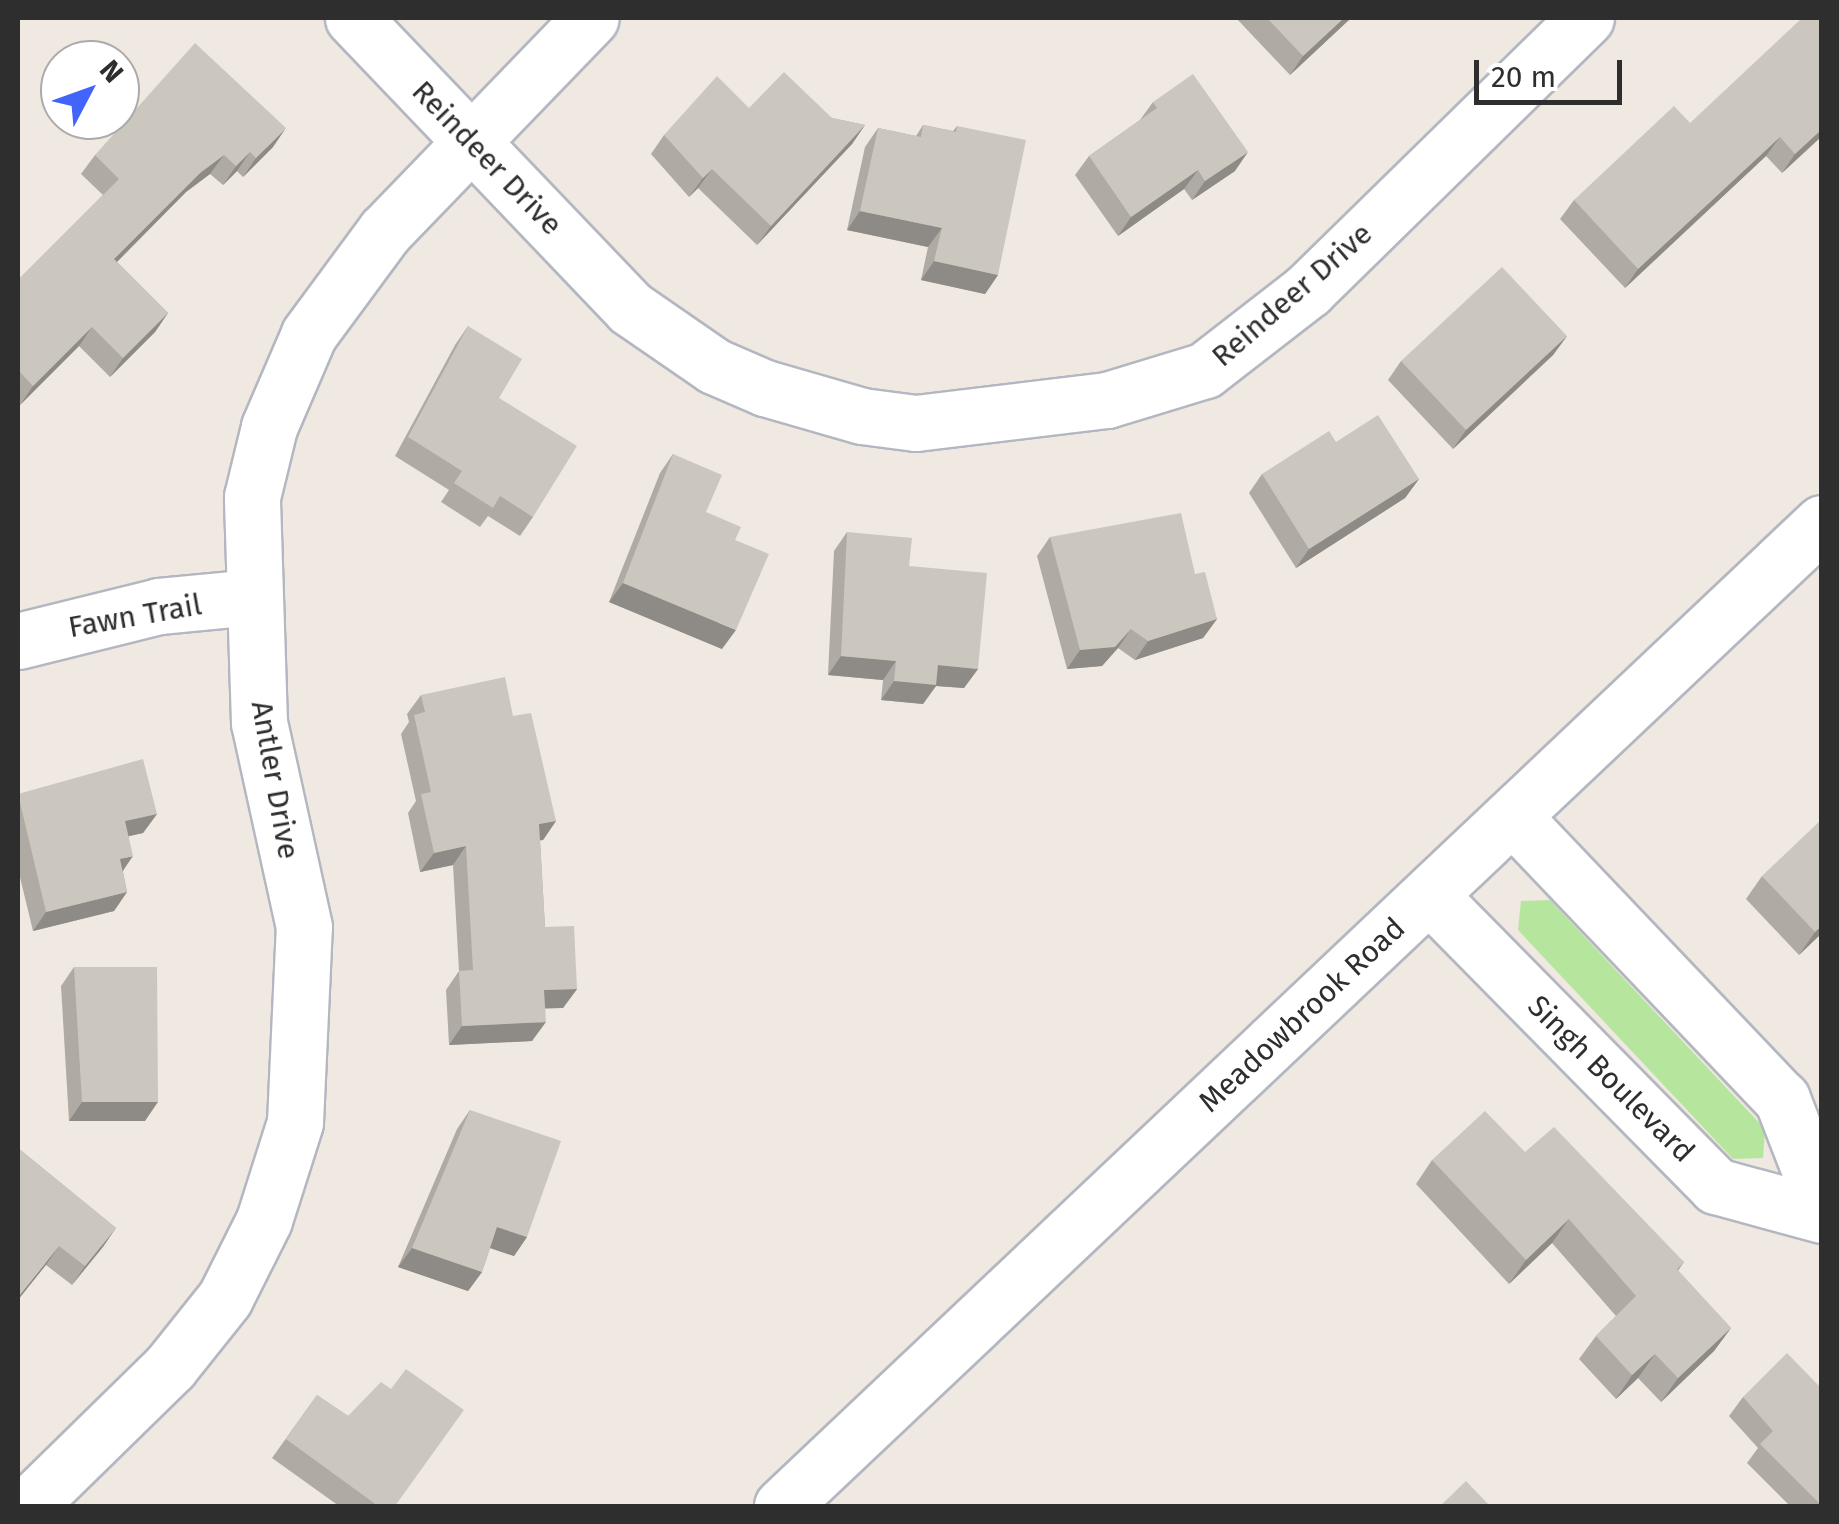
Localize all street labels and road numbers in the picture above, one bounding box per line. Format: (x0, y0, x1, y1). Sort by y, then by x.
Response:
street label: Reindeer Drive (404, 73, 570, 243)
street label: Reindeer Drive (1204, 216, 1380, 374)
street label: Fawn Trail (65, 587, 205, 645)
street label: Antler Drive (243, 698, 307, 862)
street label: Meadowbrook Road (1191, 910, 1413, 1120)
street label: Singh Boulevard (1520, 988, 1702, 1170)

